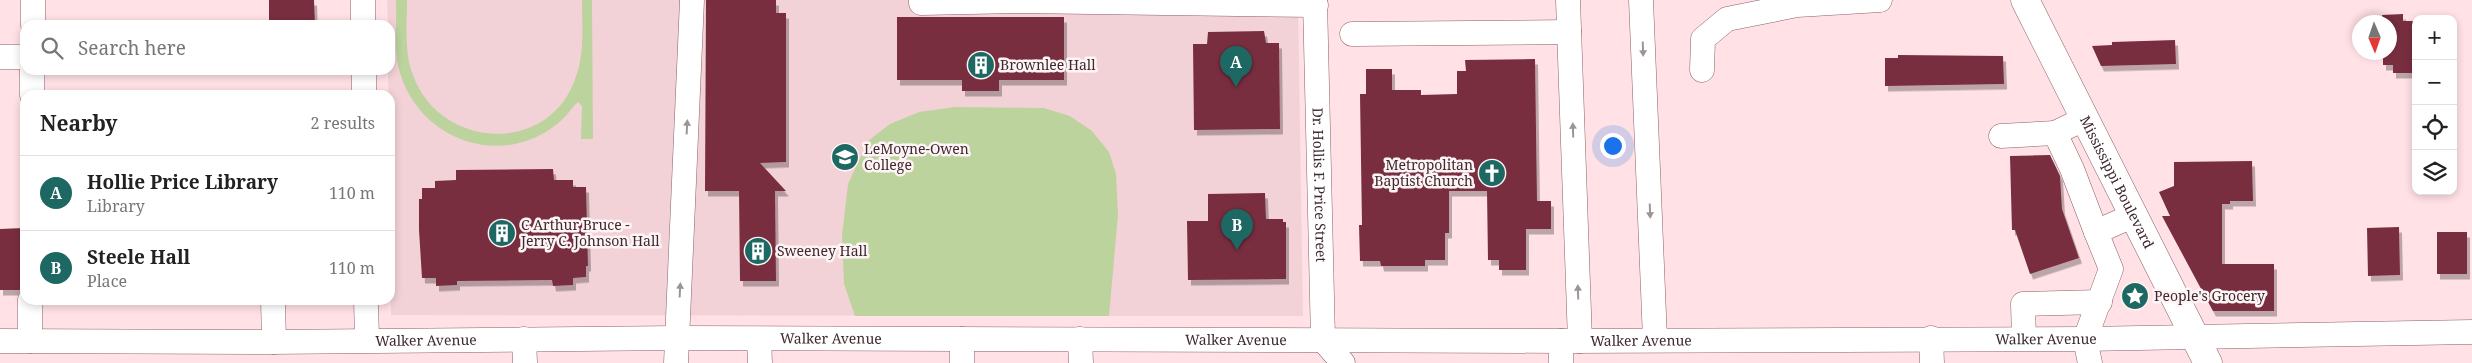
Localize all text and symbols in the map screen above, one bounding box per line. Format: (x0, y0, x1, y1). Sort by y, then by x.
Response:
north arrow (2352, 15, 2397, 60)
map controls (2412, 15, 2457, 195)
button: + (2412, 15, 2457, 60)
search box (20, 20, 395, 75)
icon: search (38, 34, 66, 62)
text: Search here (78, 35, 186, 61)
one-way arrow (1640, 41, 1648, 57)
pin: A (1220, 46, 1252, 87)
building icon: Brownlee Hall (966, 50, 996, 80)
place label: Brownlee Hall (1000, 55, 1096, 74)
button: − (2412, 60, 2457, 105)
button: locate (2412, 105, 2457, 150)
street label: Dr. Hollis F. Price Street (1309, 107, 1331, 263)
text: Nearby (40, 109, 118, 137)
text: 2 results (311, 112, 375, 134)
street label: Mississippi Boulevard (2076, 112, 2159, 252)
one-way arrow (683, 119, 691, 135)
one-way arrow (1568, 121, 1576, 137)
your location (1600, 133, 1626, 159)
place label: LeMoyne-Owen College (864, 139, 969, 174)
school or university icon: LeMoyne-Owen College (830, 142, 860, 172)
button: layers (2412, 150, 2457, 195)
place label: Metropolitan Baptist Church (1374, 155, 1473, 190)
church icon: Metropolitan Baptist Church (1477, 158, 1507, 188)
text: Hollie Price Library (87, 169, 278, 195)
text: A (50, 182, 62, 204)
text: 110 m (329, 182, 375, 204)
text: Library (87, 195, 145, 217)
one-way arrow (1646, 203, 1654, 219)
pin: B (1221, 209, 1253, 250)
place label: C Arthur Bruce - Jerry C. Johnson Hall (520, 215, 660, 250)
building icon: C Arthur Bruce - Jerry C. Johnson Hall (487, 218, 517, 248)
building icon: Sweeney Hall (743, 236, 773, 266)
place label: Sweeney Hall (777, 241, 868, 260)
text: Steele Hall (87, 244, 190, 270)
text: B (51, 257, 61, 279)
text: 110 m (329, 257, 375, 279)
text: Place (87, 270, 127, 292)
one-way arrow (676, 281, 684, 297)
place icon: People's Grocery (2120, 281, 2150, 311)
one-way arrow (1574, 284, 1582, 300)
place label: People's Grocery (2154, 286, 2265, 305)
street label: Walker Avenue (780, 328, 882, 348)
street label: Walker Avenue (1995, 329, 2097, 348)
street label: Walker Avenue (375, 330, 477, 350)
street label: Walker Avenue (1185, 330, 1287, 349)
street label: Walker Avenue (1590, 331, 1692, 350)

